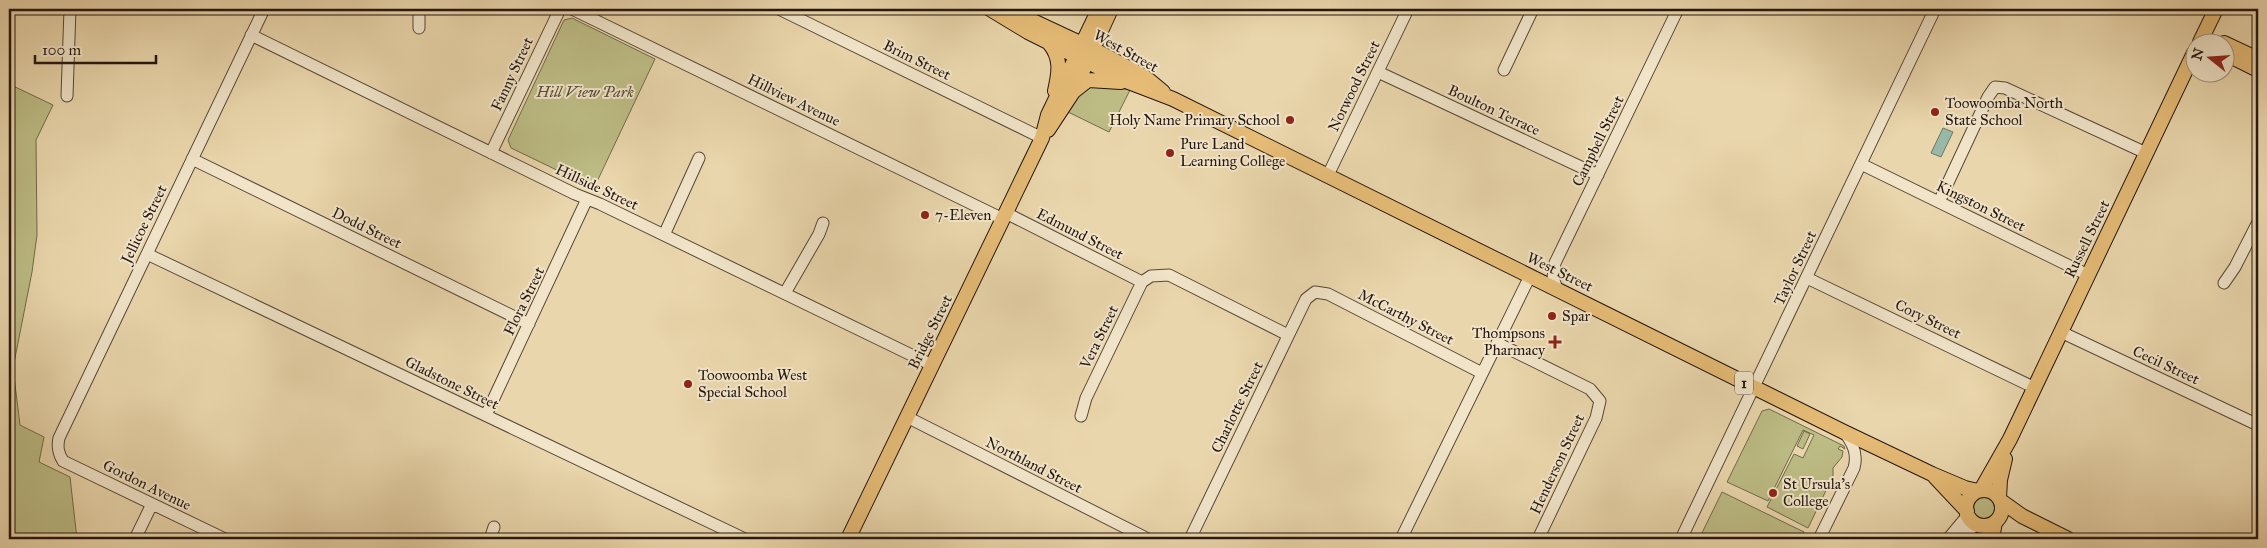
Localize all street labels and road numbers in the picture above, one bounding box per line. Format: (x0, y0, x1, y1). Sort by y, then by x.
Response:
street label: West Street (1091, 26, 1162, 76)
street label: Fanny Street (487, 34, 537, 114)
street label: Brim Street (880, 36, 954, 84)
street label: Norwood Street (1324, 37, 1384, 134)
street label: Hillview Avenue (745, 70, 843, 130)
street label: Boulton Terrace (1445, 81, 1543, 139)
street label: Campbell Street (1568, 92, 1628, 189)
street label: Hillside Street (553, 160, 642, 214)
street label: Kingston Street (1933, 177, 2029, 236)
street label: Jellicoe Street (116, 181, 172, 268)
street label: Russell Street (2060, 197, 2114, 281)
street label: Dodd Street (329, 203, 405, 253)
street label: Edmund Street (1034, 204, 1127, 264)
street label: Taylor Street (1770, 227, 1820, 308)
street label: West Street (1524, 248, 1597, 296)
street label: Flora Street (500, 263, 549, 338)
street label: McCarthy Street (1355, 285, 1457, 349)
street label: Bridge Street (904, 291, 956, 372)
street label: Cory Street (1892, 295, 1964, 343)
street label: Vera Street (1076, 302, 1122, 372)
street label: Cecil Street (2130, 342, 2203, 389)
street label: Gladstone Street (402, 353, 502, 414)
street label: Charlotte Street (1207, 358, 1267, 456)
road number: 1 (1735, 372, 1753, 394)
street label: Henderson Street (1526, 410, 1588, 517)
street label: Northland Street (983, 433, 1086, 497)
street label: Gordon Avenue (100, 456, 194, 514)

